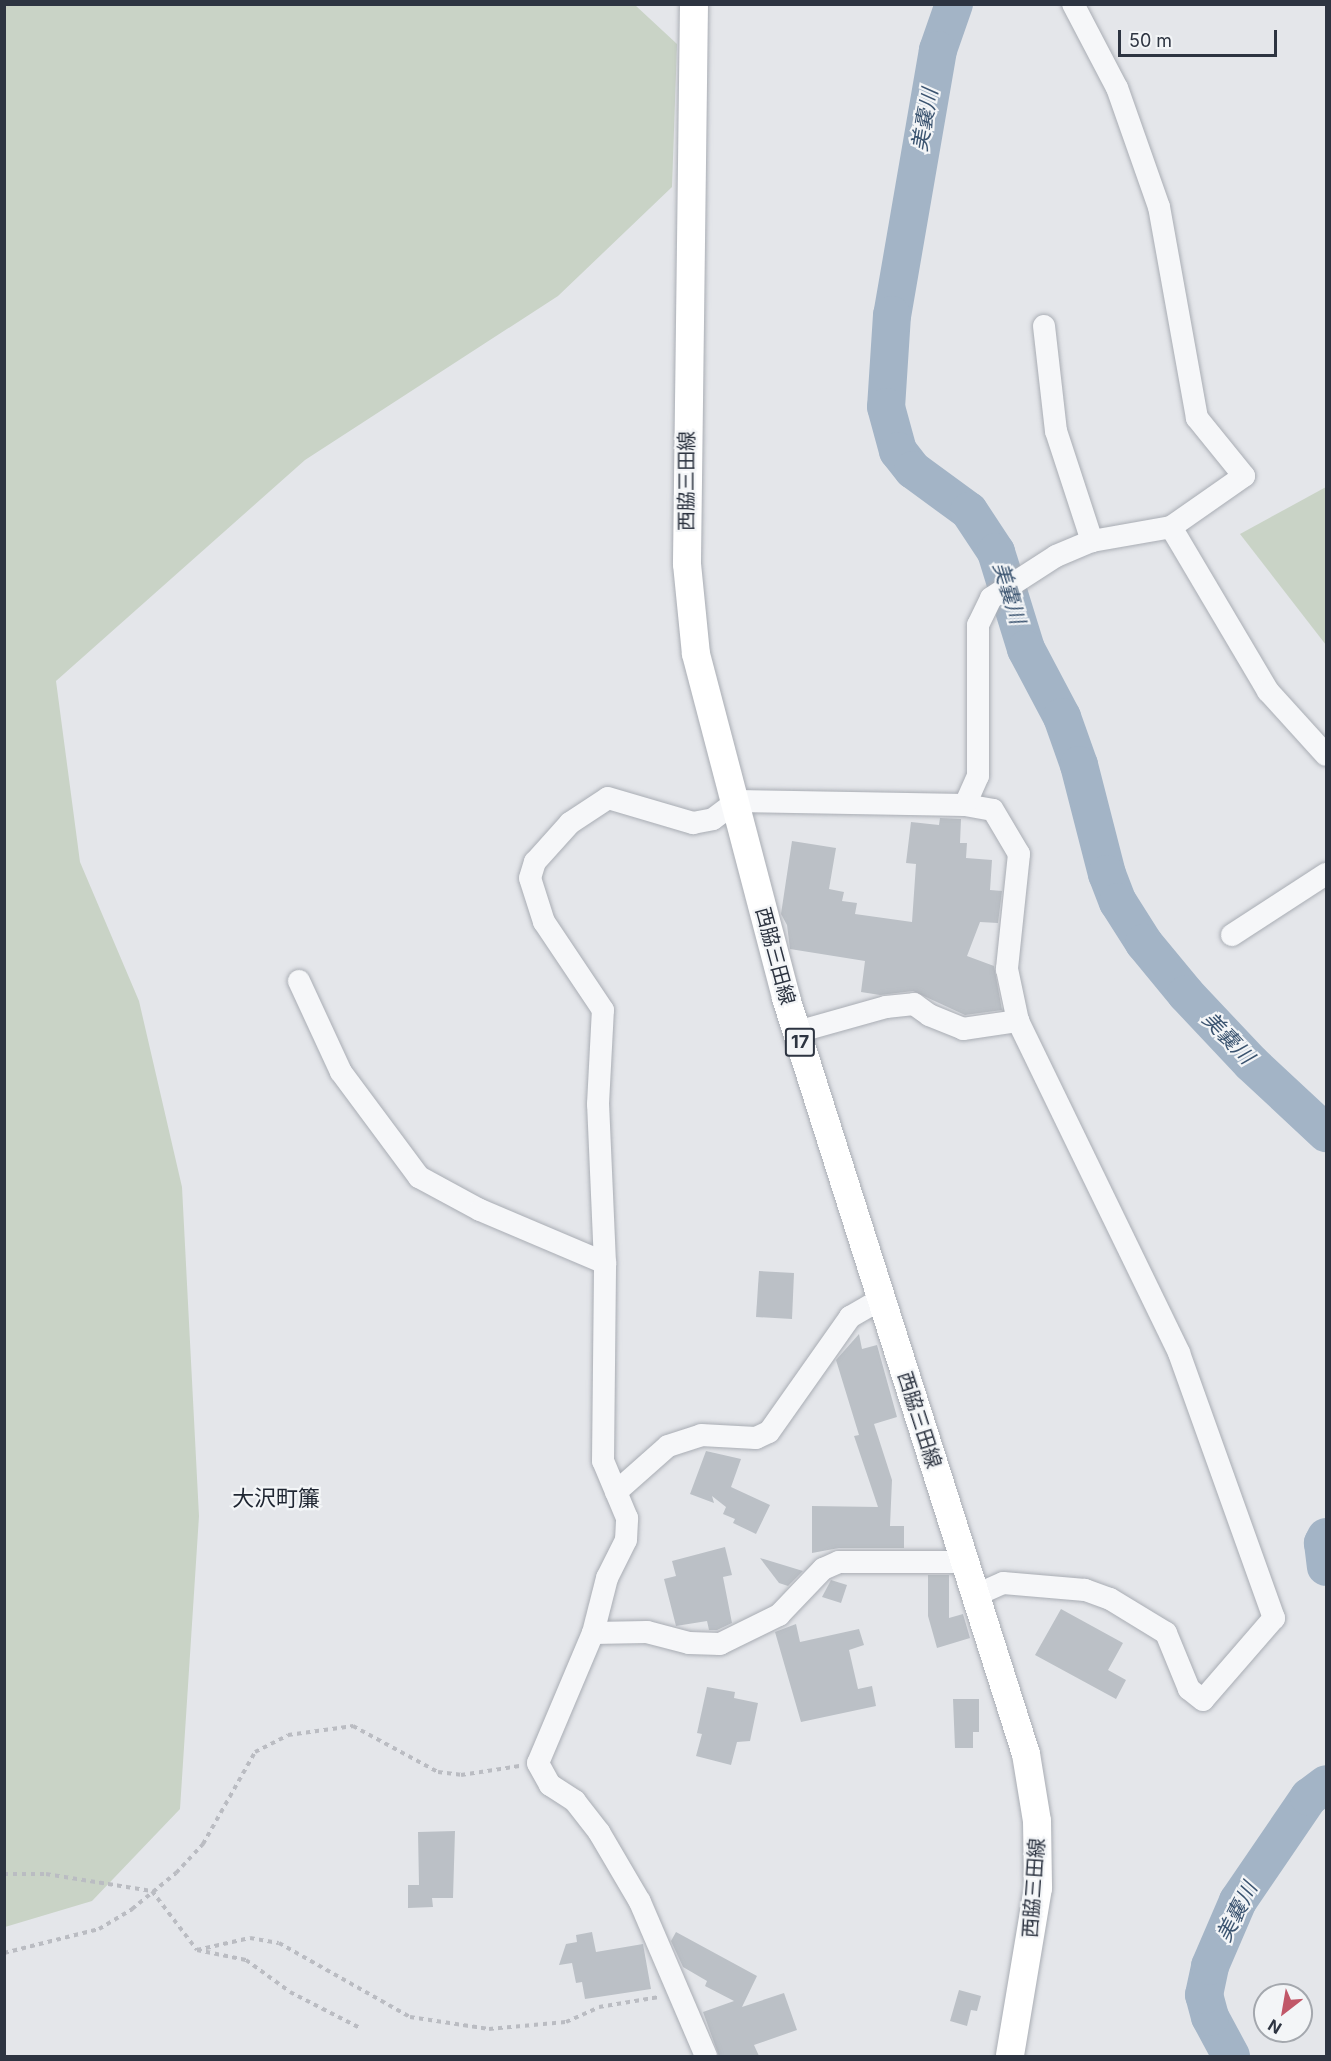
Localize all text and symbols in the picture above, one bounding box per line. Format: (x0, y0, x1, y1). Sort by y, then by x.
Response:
scale bar (1121, 18, 1280, 56)
text: 50 m (1129, 30, 1172, 51)
water label: 美嚢川 (907, 87, 943, 153)
street label: 西脇三田線 (675, 431, 699, 531)
water label: 美嚢川 (988, 559, 1030, 627)
street label: 西脇三田線 (750, 905, 800, 1007)
water label: 美嚢川 (1197, 1007, 1259, 1069)
road number: 17 (784, 1027, 816, 1057)
street label: 西脇三田線 (892, 1369, 946, 1471)
district label: 大沢町簾 (232, 1486, 320, 1512)
street label: 西脇三田線 (1019, 1837, 1049, 1939)
water label: 美嚢川 (1211, 1878, 1263, 1946)
north arrow (1253, 1983, 1313, 2043)
text: N (1264, 2015, 1285, 2038)

